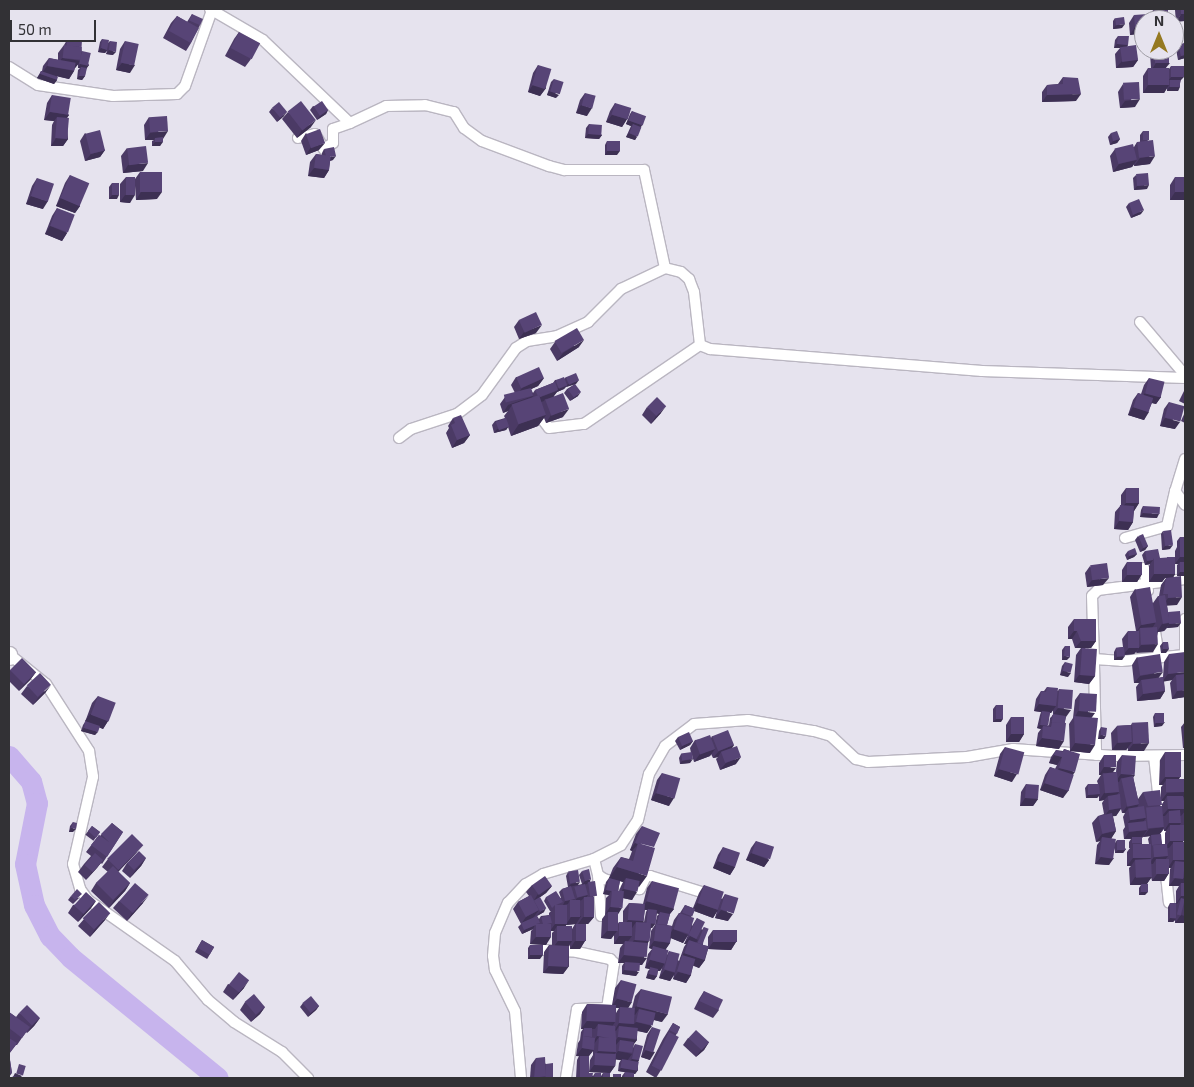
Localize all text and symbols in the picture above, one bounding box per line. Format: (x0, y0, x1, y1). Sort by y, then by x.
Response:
scale bar (12, 10, 99, 42)
north arrow (1134, 10, 1184, 60)
text: N (1154, 12, 1164, 29)
text: 50 m (18, 20, 52, 38)

